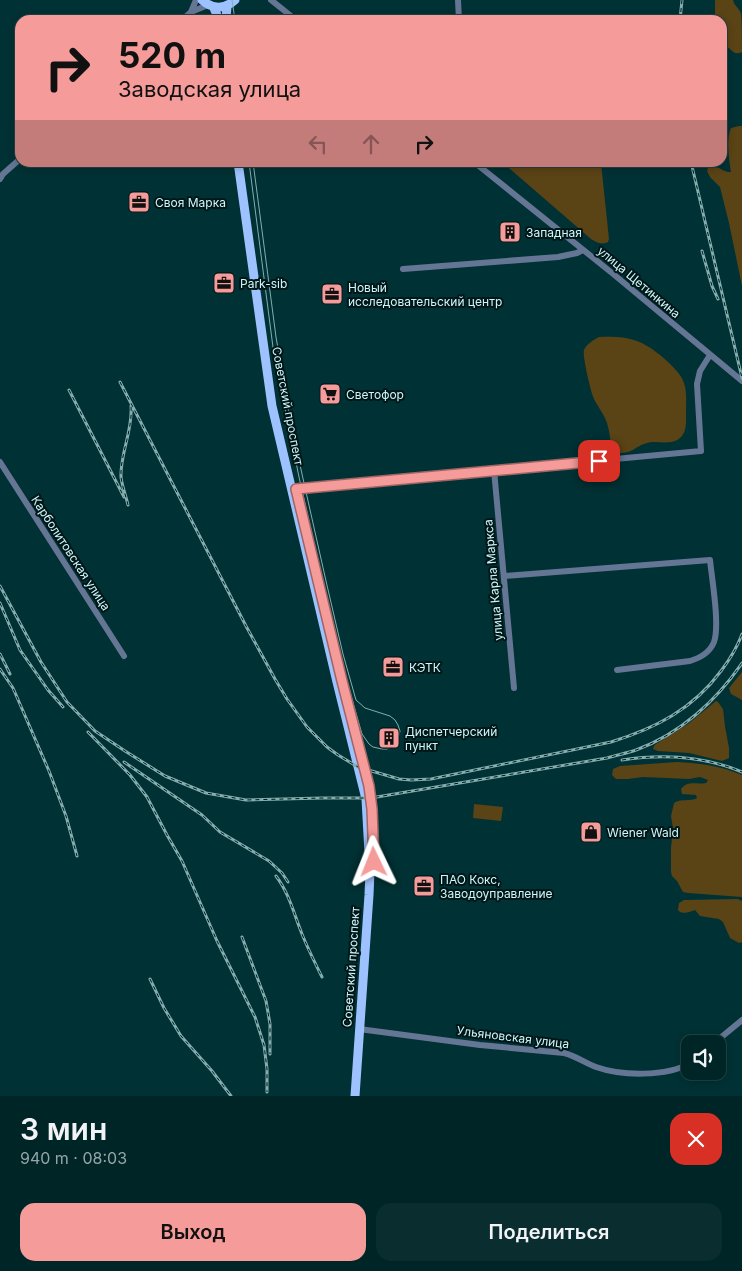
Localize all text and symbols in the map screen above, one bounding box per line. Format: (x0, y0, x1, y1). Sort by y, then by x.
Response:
text: 520 m (118, 34, 226, 76)
icon: right (35, 35, 100, 100)
text: Заводская улица (118, 76, 301, 102)
icon: left (304, 130, 332, 158)
icon: ahead (357, 130, 385, 158)
icon: right (410, 130, 438, 158)
office icon: Своя Марка (127, 190, 151, 214)
place label: Своя Марка (155, 195, 226, 210)
building icon: Западная (498, 220, 522, 244)
place label: Западная (526, 225, 582, 240)
street label: улица Щетинкина (595, 243, 683, 321)
office icon: Park-sib (212, 271, 236, 295)
place label: Park-sib (240, 276, 287, 291)
place label: Новый исследовательский центр (348, 280, 502, 309)
office icon: Новый исследовательский центр (320, 282, 344, 306)
street label: Советский проспект (269, 345, 307, 467)
supermarket icon: Светофор (318, 382, 342, 406)
place label: Светофор (346, 387, 404, 402)
pin (578, 440, 620, 482)
icon: arrive (585, 447, 613, 475)
street label: Карболитовская улица (28, 493, 114, 613)
street label: улица Карла Маркса (480, 519, 506, 641)
office icon: КЭТК (381, 655, 405, 679)
place label: КЭТК (409, 660, 441, 675)
place label: Диспетчерский пункт (405, 724, 497, 753)
building icon: Диспетчерский пункт (377, 726, 401, 750)
shop icon: Wiener Wald (579, 820, 603, 844)
place label: Wiener Wald (607, 825, 679, 840)
position arrow (347, 835, 399, 887)
place label: ПАО Кокс, Заводоуправление (440, 872, 553, 901)
office icon: ПАО Кокс, Заводоуправление (412, 874, 436, 898)
street label: Советский проспект (339, 906, 363, 1028)
street label: Ульяновская улица (456, 1023, 570, 1051)
map controls (681, 1035, 726, 1080)
button: sound (681, 1035, 726, 1080)
text: 3 мин (20, 1111, 107, 1147)
button: close (670, 1113, 722, 1165)
text: 940 m · 08:03 (20, 1148, 127, 1168)
button: Выход (20, 1203, 366, 1261)
button: Поделиться (376, 1203, 722, 1261)

